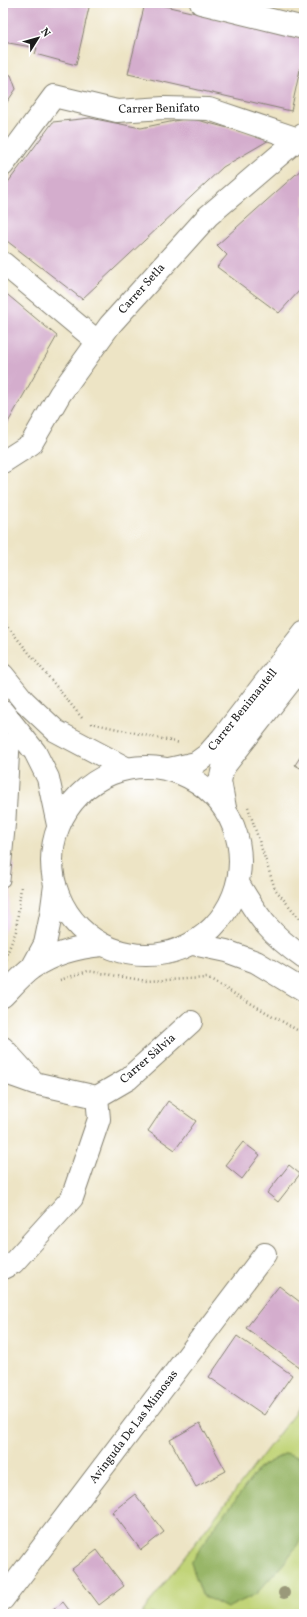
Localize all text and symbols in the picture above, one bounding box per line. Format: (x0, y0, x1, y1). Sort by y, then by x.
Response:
north arrow (18, 18, 58, 58)
text: N (36, 25, 53, 41)
street label: Carrer Benifato (118, 100, 200, 118)
street label: Carrer Setla (115, 260, 169, 318)
street label: Carrer Benimantell (205, 665, 281, 755)
street label: Carrer Sàlvia (117, 1030, 179, 1088)
street label: Avinguda De Las Mimosas (86, 1367, 182, 1487)

